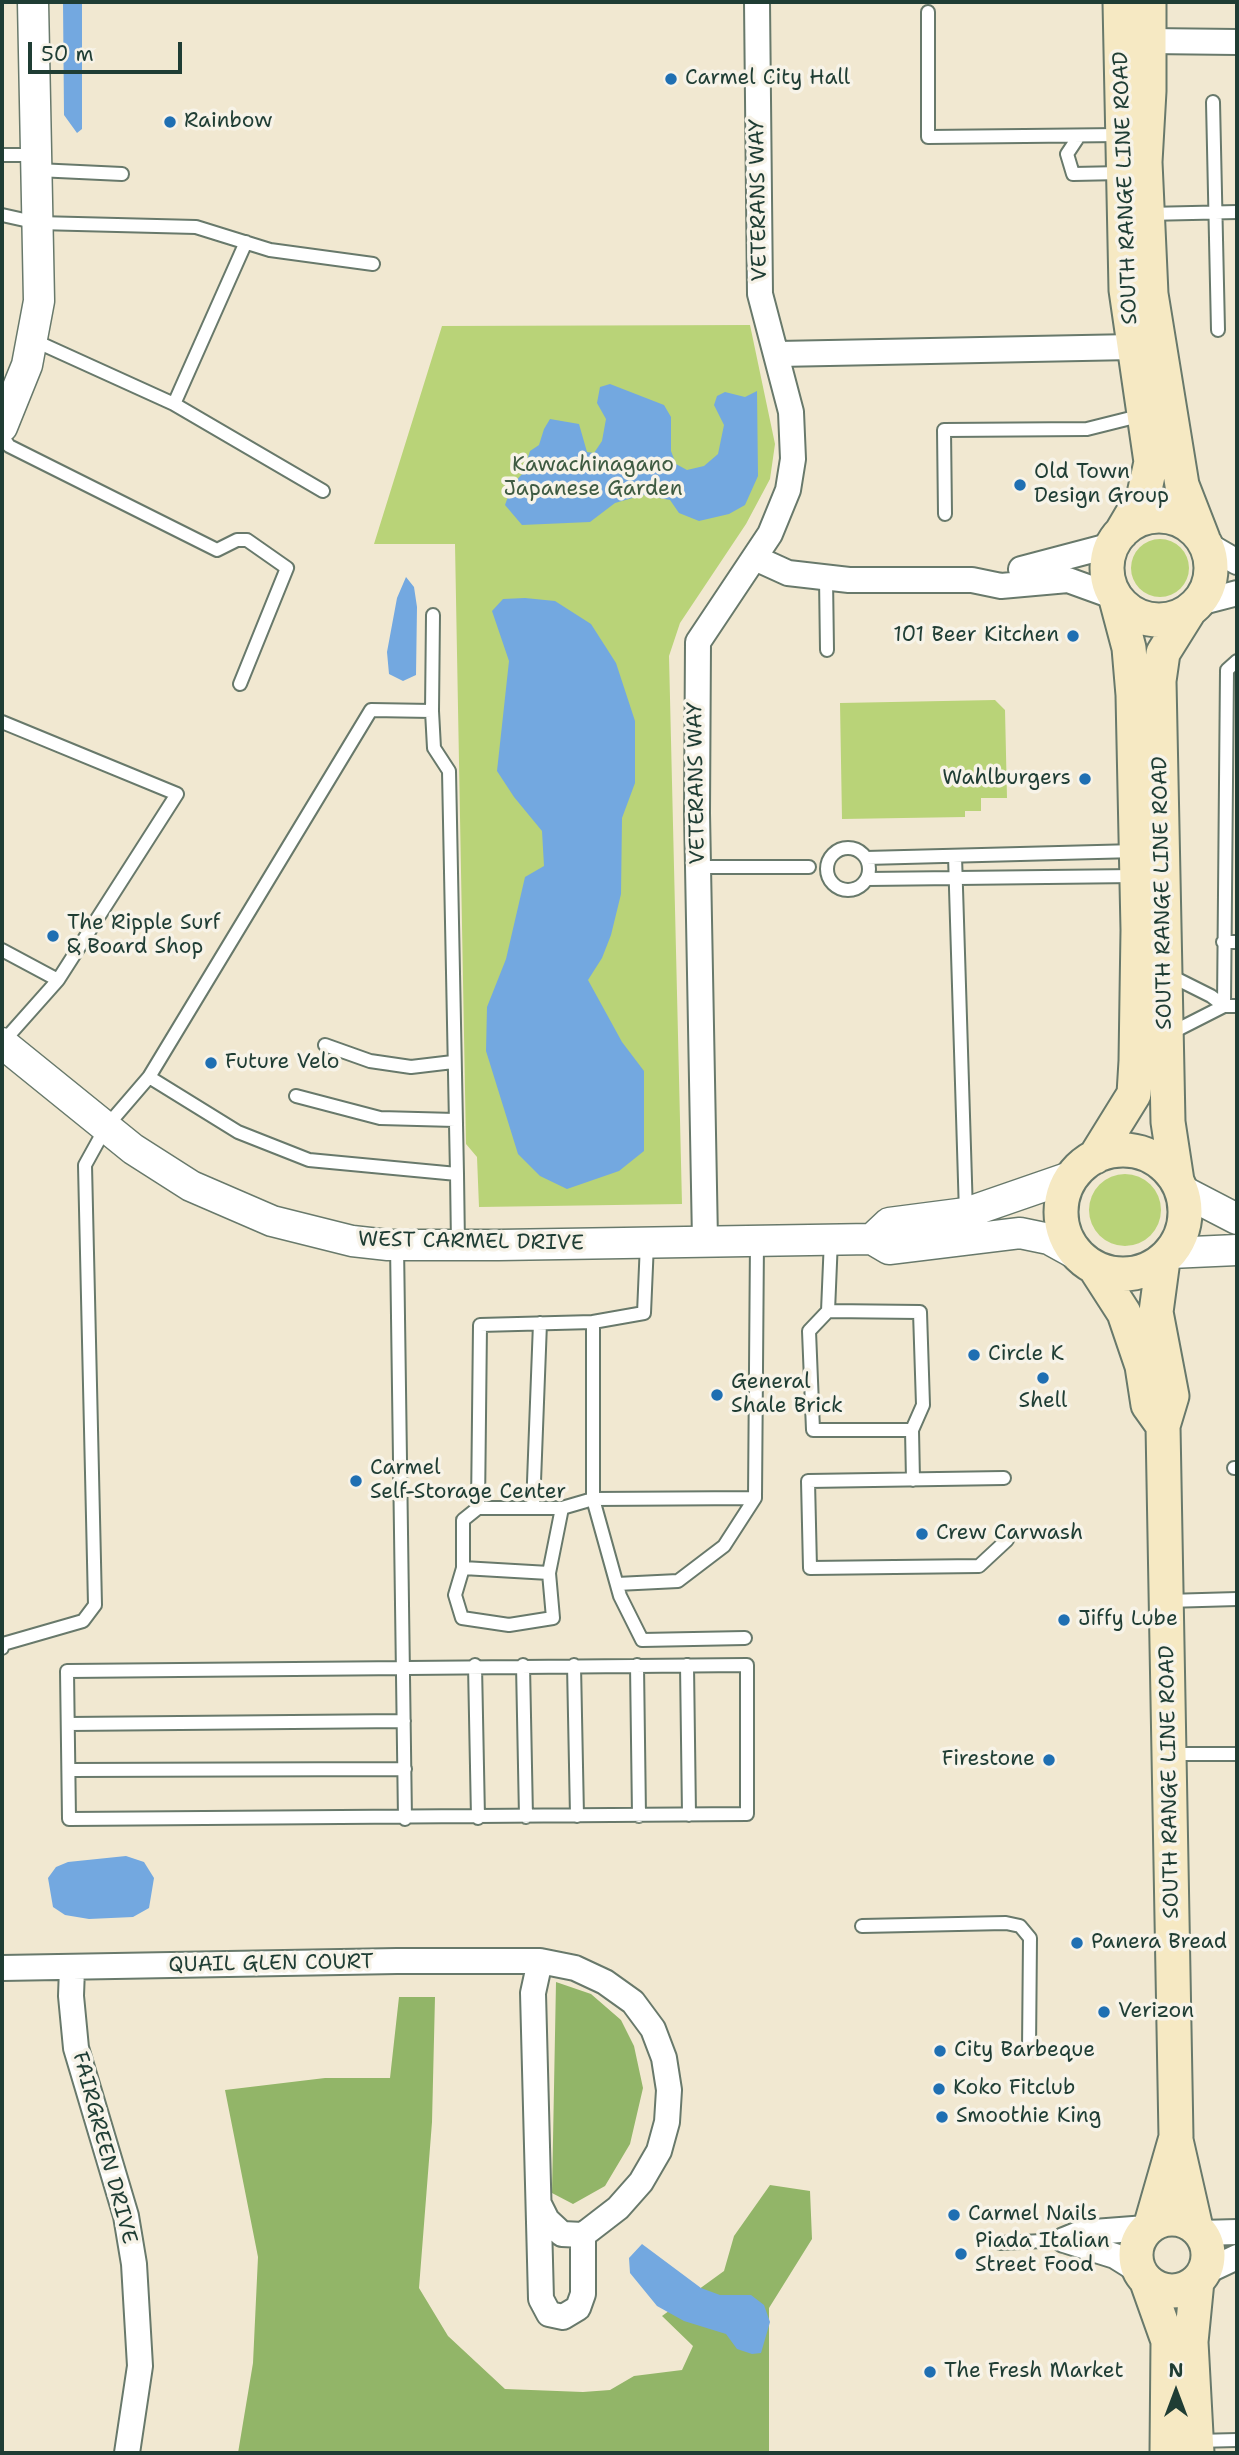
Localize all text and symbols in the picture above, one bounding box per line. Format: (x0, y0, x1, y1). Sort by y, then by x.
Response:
scale bar (32, 28, 186, 72)
text: 50 m (41, 40, 94, 68)
street label: SOUTH RANGE LINE ROAD (1109, 51, 1143, 325)
place label: Carmel City Hall (685, 66, 850, 92)
marker: Carmel City Hall (663, 71, 679, 87)
place label: Rainbow (184, 109, 273, 135)
marker: Rainbow (162, 114, 178, 130)
street label: VETERANS WAY (745, 118, 773, 282)
park label: Kawachinagano Japanese Garden (503, 453, 683, 503)
place label: Old Town Design Group (1034, 460, 1169, 510)
marker: Old Town Design Group (1012, 477, 1028, 493)
place label: 101 Beer Kitchen (893, 623, 1059, 649)
marker: 101 Beer Kitchen (1065, 628, 1081, 644)
street label: VETERANS WAY (683, 701, 711, 865)
street label: SOUTH RANGE LINE ROAD (1148, 756, 1178, 1030)
place label: Wahlburgers (942, 766, 1071, 792)
marker: Wahlburgers (1077, 771, 1093, 787)
place label: The Ripple Surf & Board Shop (67, 911, 220, 961)
marker: The Ripple Surf & Board Shop (45, 928, 61, 944)
place label: Future Velo (225, 1050, 339, 1076)
marker: Future Velo (203, 1055, 219, 1071)
street label: WEST CARMEL DRIVE (358, 1227, 584, 1257)
place label: Circle K (988, 1342, 1064, 1368)
marker: Circle K (966, 1347, 982, 1363)
place label: General Shale Brick (731, 1370, 843, 1420)
marker: Shell (1035, 1370, 1051, 1386)
marker: General Shale Brick (709, 1387, 725, 1403)
place label: Shell (1019, 1389, 1067, 1415)
place label: Carmel Self-Storage Center (370, 1456, 566, 1506)
marker: Carmel Self-Storage Center (348, 1473, 364, 1489)
place label: Crew Carwash (936, 1521, 1083, 1547)
marker: Crew Carwash (914, 1526, 930, 1542)
place label: Jiffy Lube (1078, 1607, 1178, 1633)
marker: Jiffy Lube (1056, 1612, 1072, 1628)
street label: SOUTH RANGE LINE ROAD (1155, 1645, 1185, 1919)
place label: Firestone (942, 1747, 1035, 1773)
marker: Firestone (1041, 1752, 1057, 1768)
place label: Panera Bread (1091, 1930, 1227, 1956)
marker: Panera Bread (1069, 1935, 1085, 1951)
street label: QUAIL GLEN COURT (168, 1950, 374, 1978)
place label: Verizon (1118, 1999, 1194, 2025)
marker: Verizon (1096, 2004, 1112, 2020)
place label: City Barbeque (954, 2038, 1095, 2064)
marker: City Barbeque (932, 2043, 948, 2059)
street label: FAIRGREEN DRIVE (66, 2049, 142, 2247)
place label: Koko Fitclub (953, 2076, 1075, 2102)
marker: Koko Fitclub (931, 2081, 947, 2097)
place label: Smoothie King (956, 2104, 1101, 2130)
marker: Smoothie King (934, 2109, 950, 2125)
place label: Carmel Nails (968, 2202, 1097, 2228)
marker: Carmel Nails (946, 2207, 962, 2223)
place label: Piada Italian Street Food (975, 2229, 1110, 2279)
marker: Piada Italian Street Food (953, 2246, 969, 2262)
north arrow (1141, 2357, 1211, 2427)
text: N (1168, 2358, 1184, 2383)
place label: The Fresh Market (944, 2359, 1124, 2385)
marker: The Fresh Market (922, 2364, 938, 2380)

